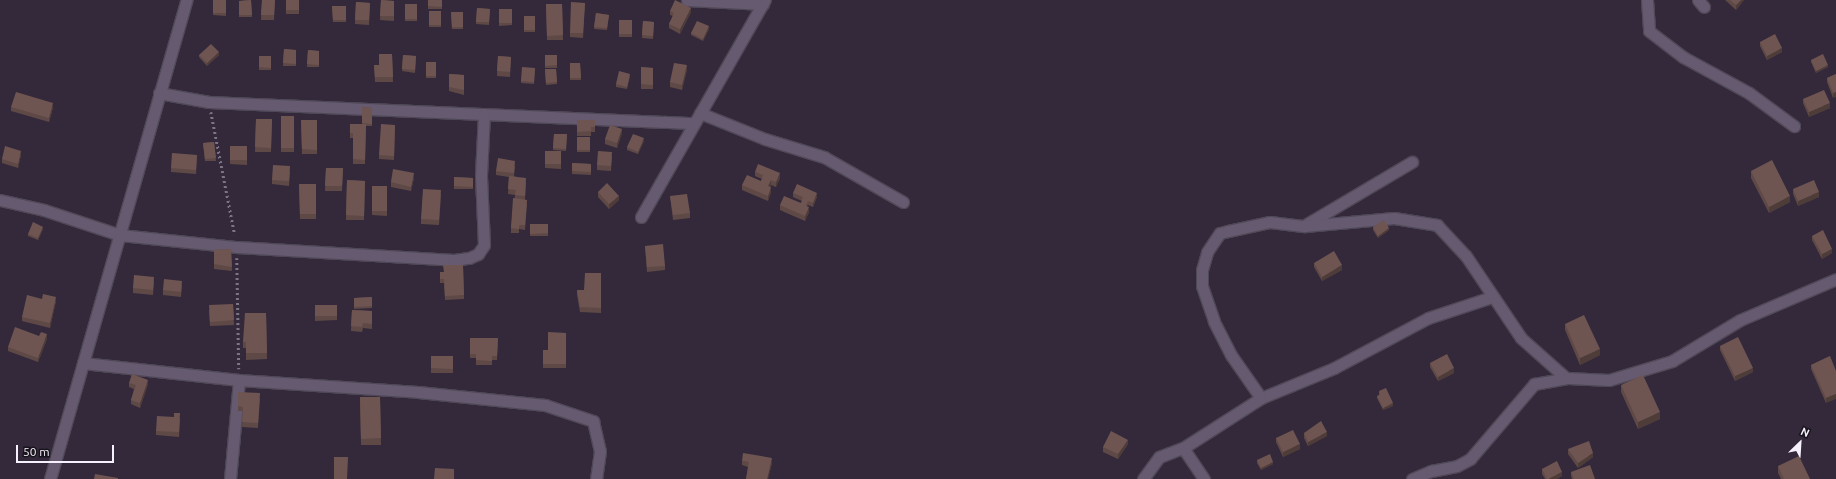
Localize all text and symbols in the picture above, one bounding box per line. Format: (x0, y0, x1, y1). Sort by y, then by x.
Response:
north arrow (1780, 423, 1820, 463)
text: N (1799, 425, 1811, 439)
scale bar (18, 437, 116, 463)
text: 50 m (23, 445, 50, 458)

